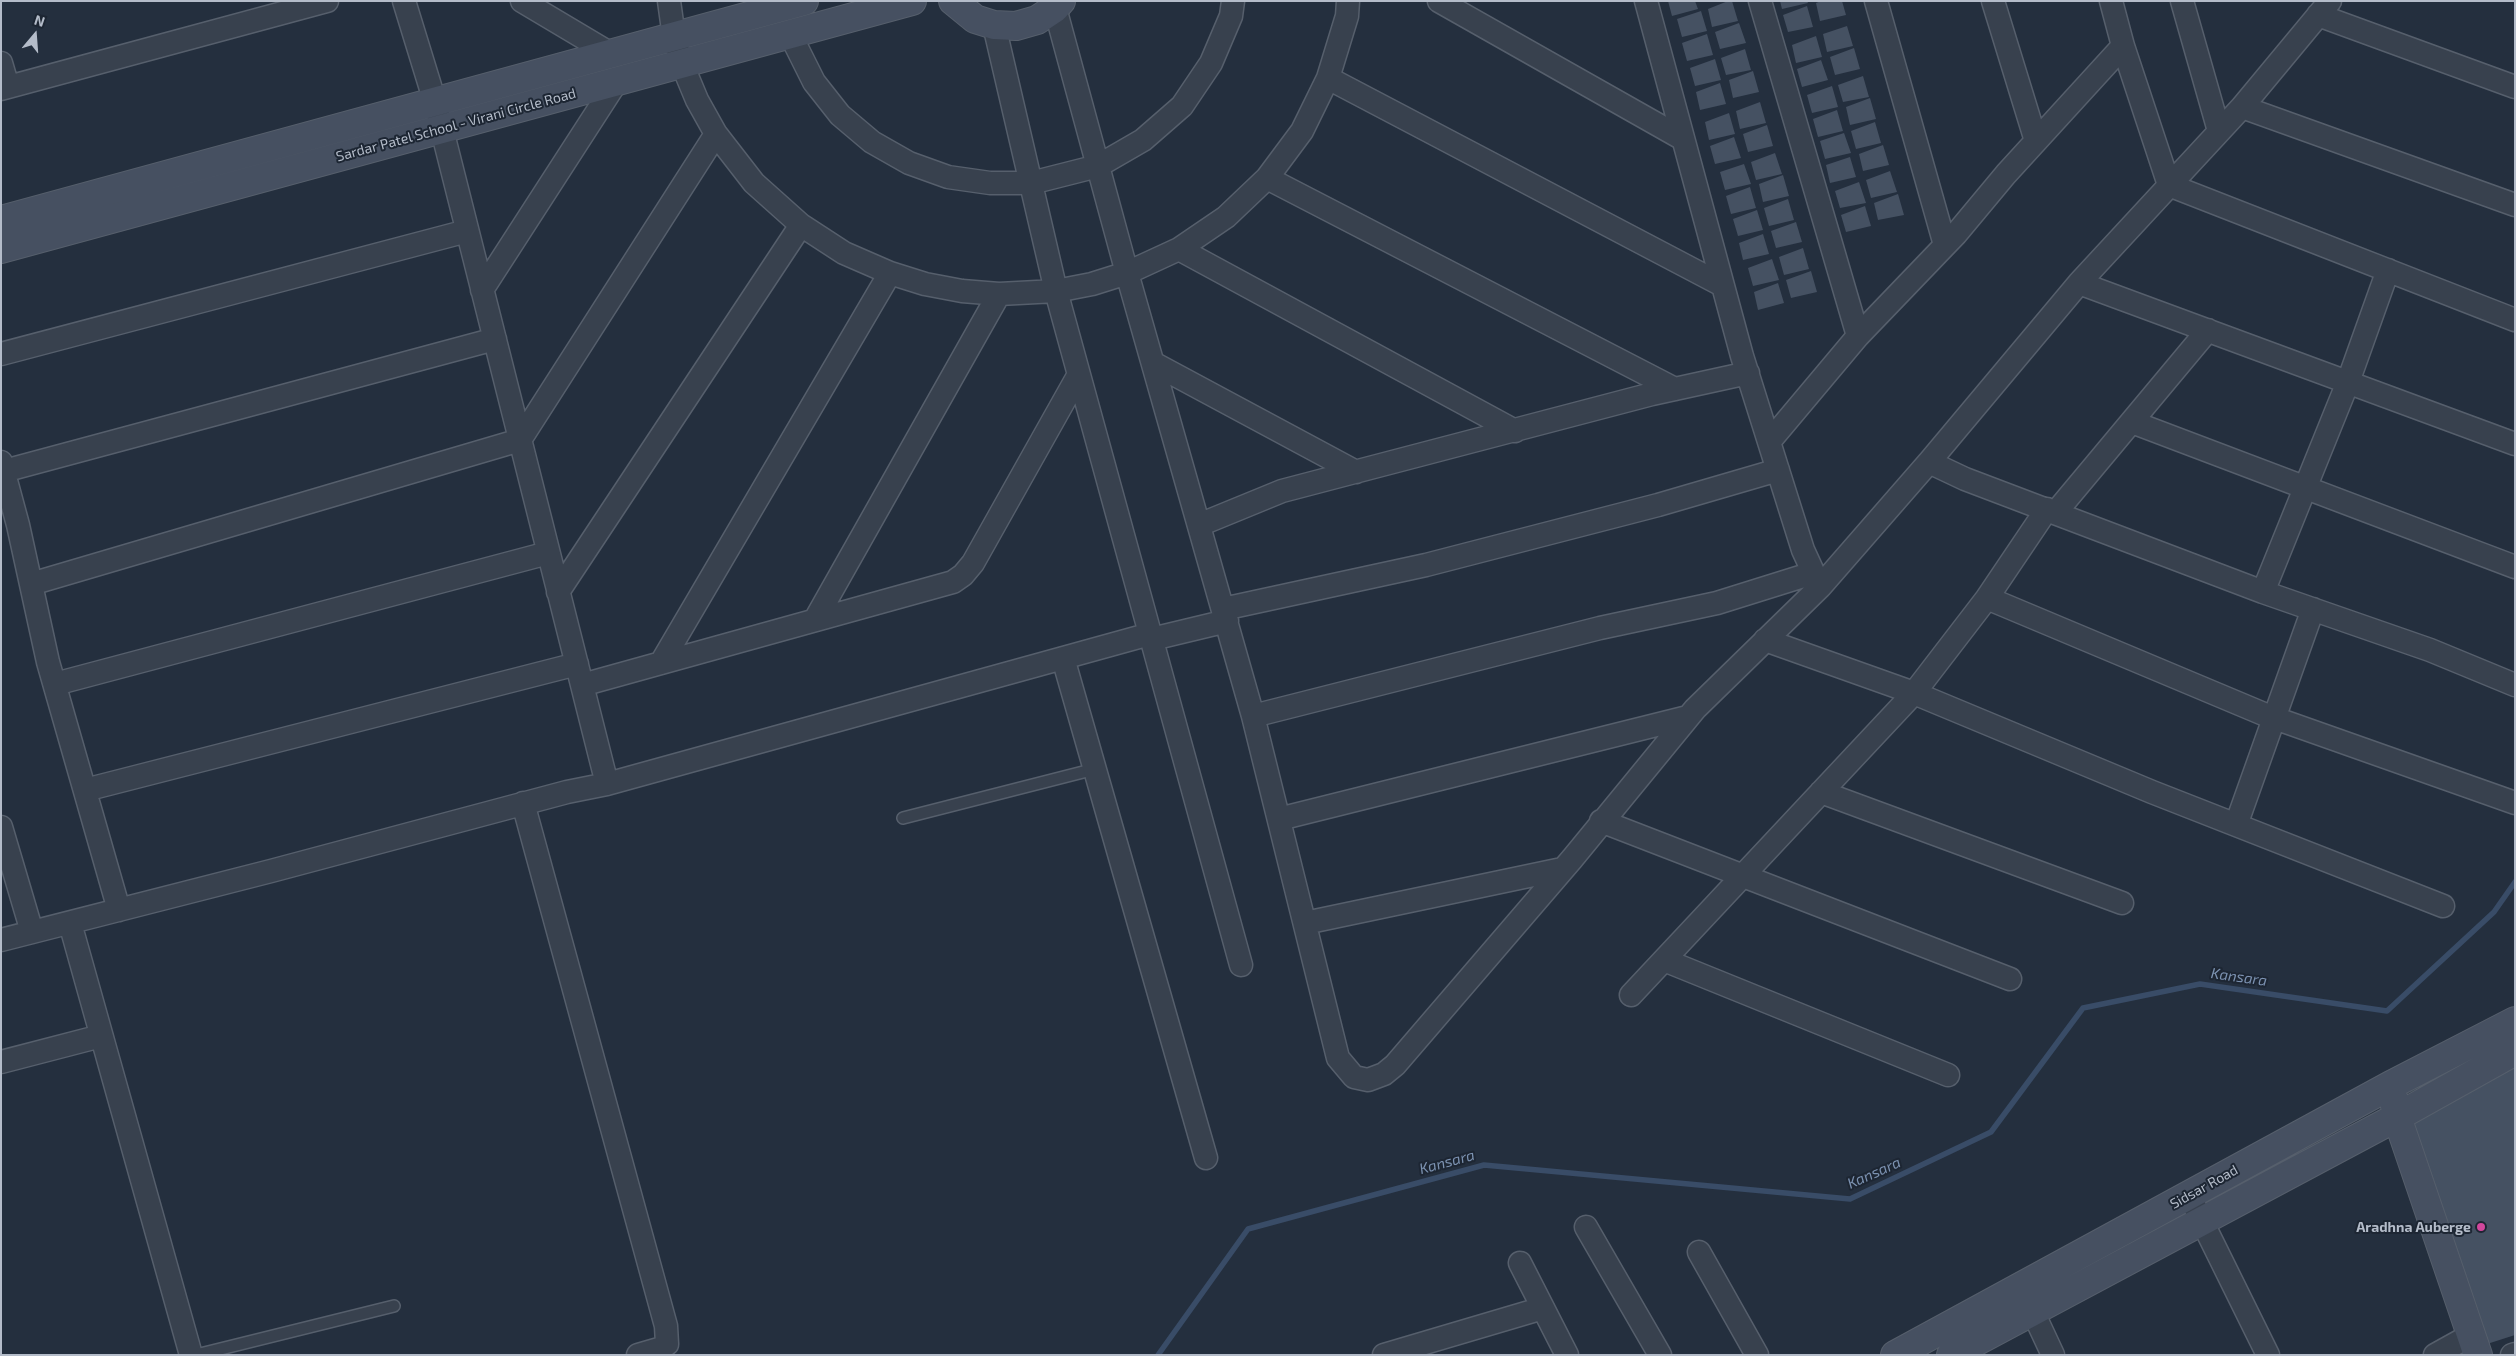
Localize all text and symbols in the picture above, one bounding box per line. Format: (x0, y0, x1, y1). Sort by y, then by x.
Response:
north arrow (10, 10, 60, 60)
text: N (32, 11, 47, 30)
street label: Sardar Patel School - Virani Circle Road (334, 85, 578, 165)
water label: Kansara (2210, 964, 2268, 990)
water label: Kansara (1417, 1146, 1477, 1178)
water label: Kansara (1845, 1153, 1903, 1193)
street label: Sidsar Road (2167, 1161, 2241, 1213)
place label: Aradhna Auberge (2356, 1219, 2471, 1235)
marker: Aradhna Auberge (2475, 1221, 2487, 1233)

